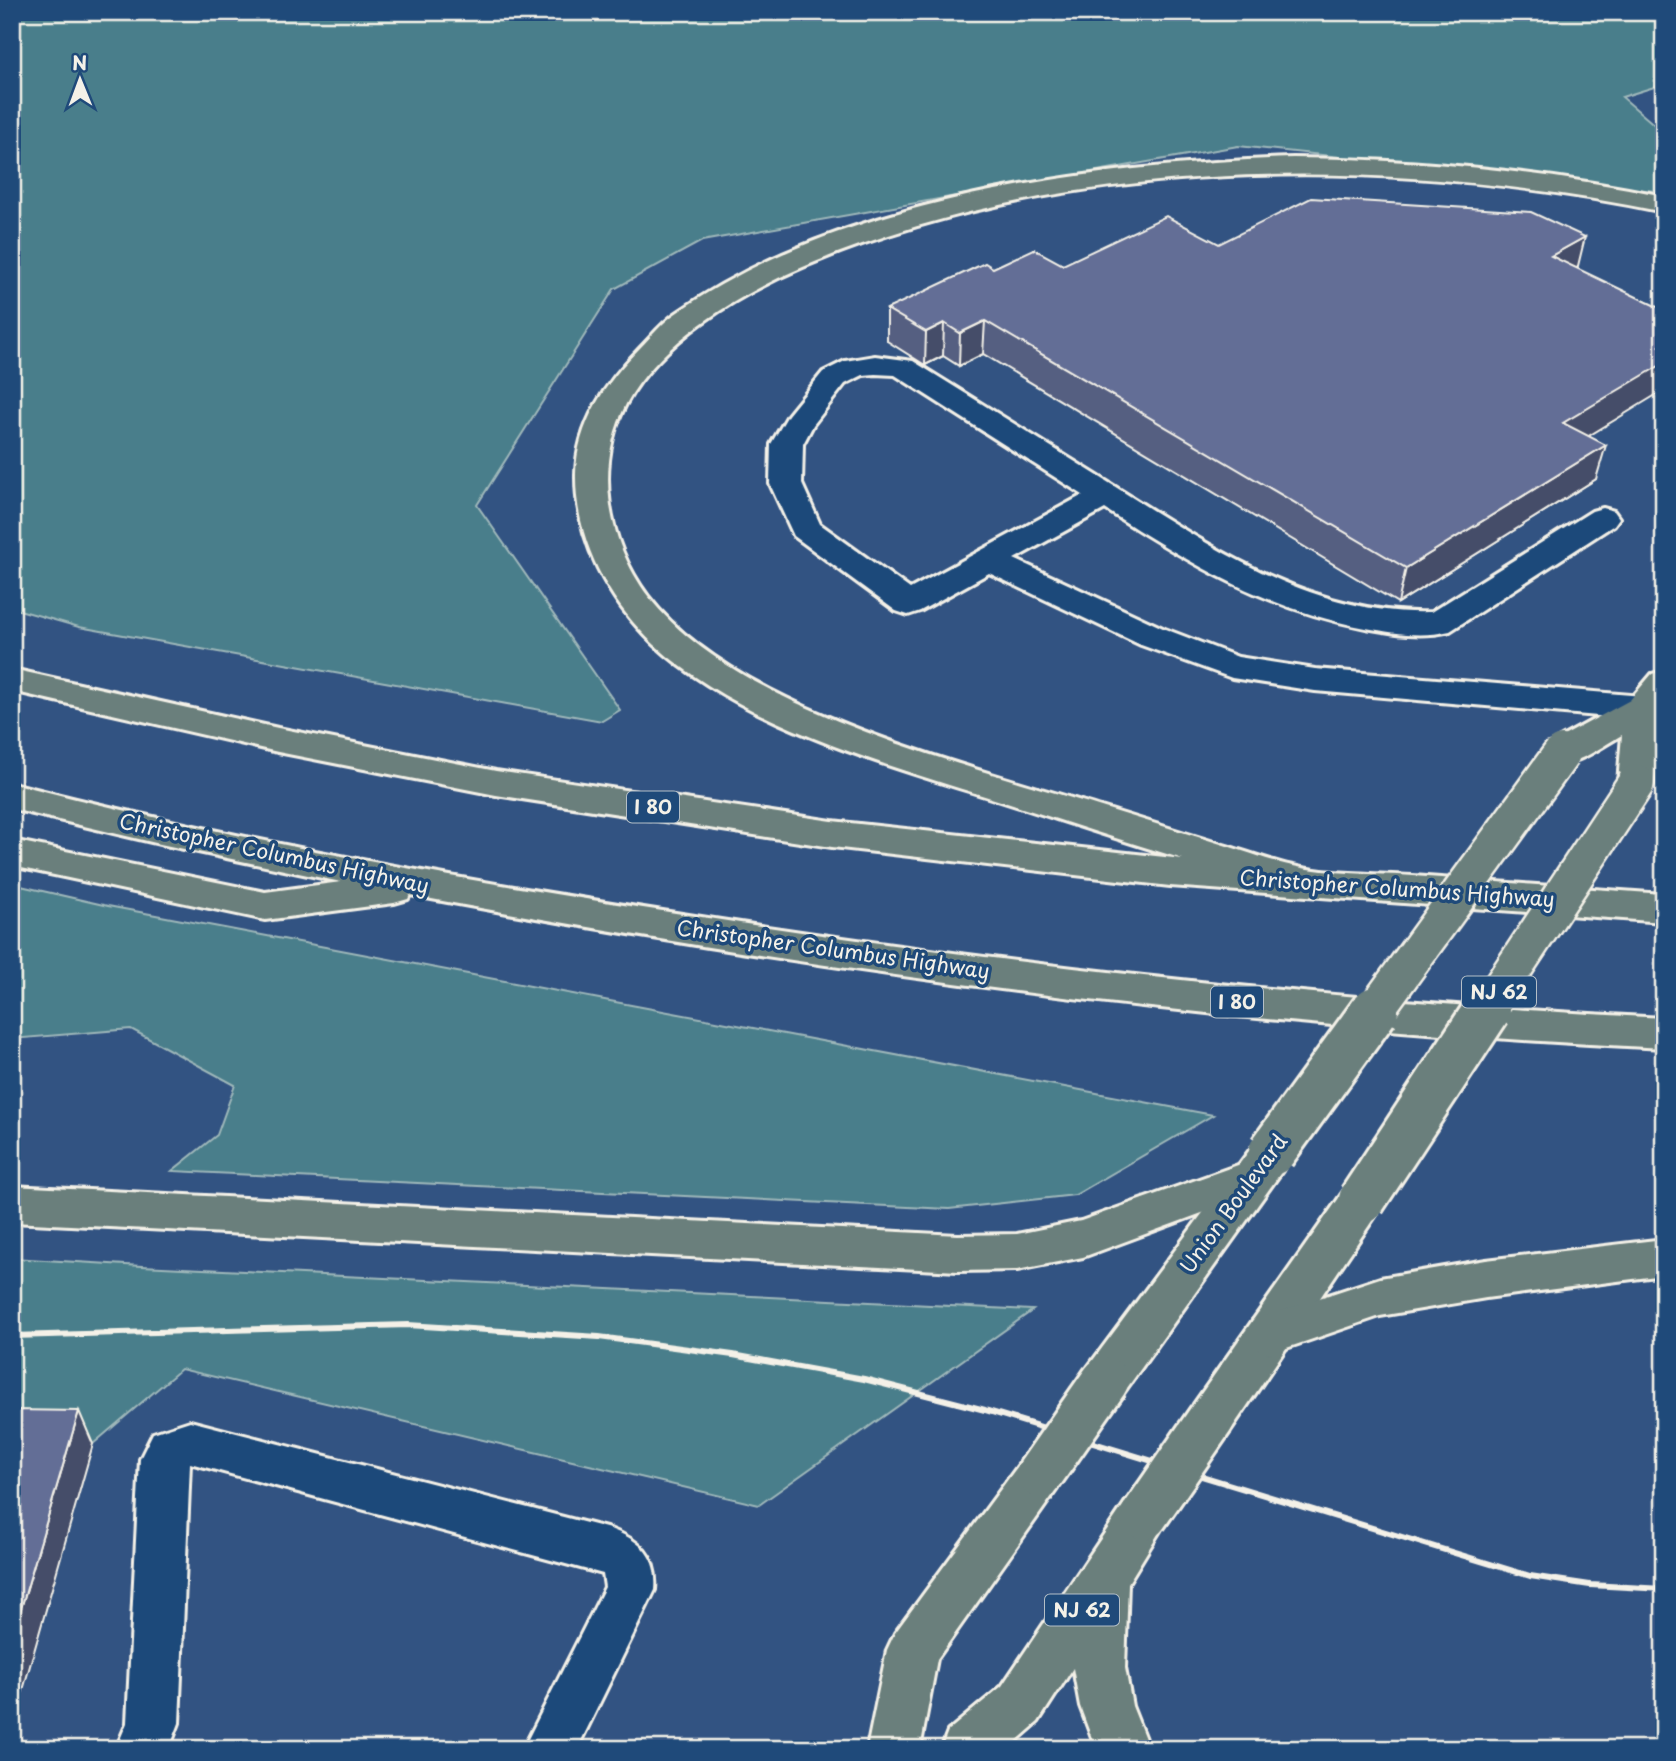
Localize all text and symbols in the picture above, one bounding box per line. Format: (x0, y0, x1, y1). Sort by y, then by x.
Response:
north arrow (46, 46, 116, 116)
text: N (72, 48, 87, 76)
road number: I 80 (627, 792, 679, 822)
street label: Christopher Columbus Highway (117, 804, 432, 901)
street label: Christopher Columbus Highway (1238, 860, 1556, 914)
street label: Christopher Columbus Highway (675, 910, 992, 986)
road number: NJ 62 (1462, 976, 1536, 1008)
road number: I 80 (1211, 986, 1263, 1018)
street label: Union Boulevard (1171, 1126, 1294, 1279)
road number: NJ 62 (1045, 1594, 1119, 1626)

